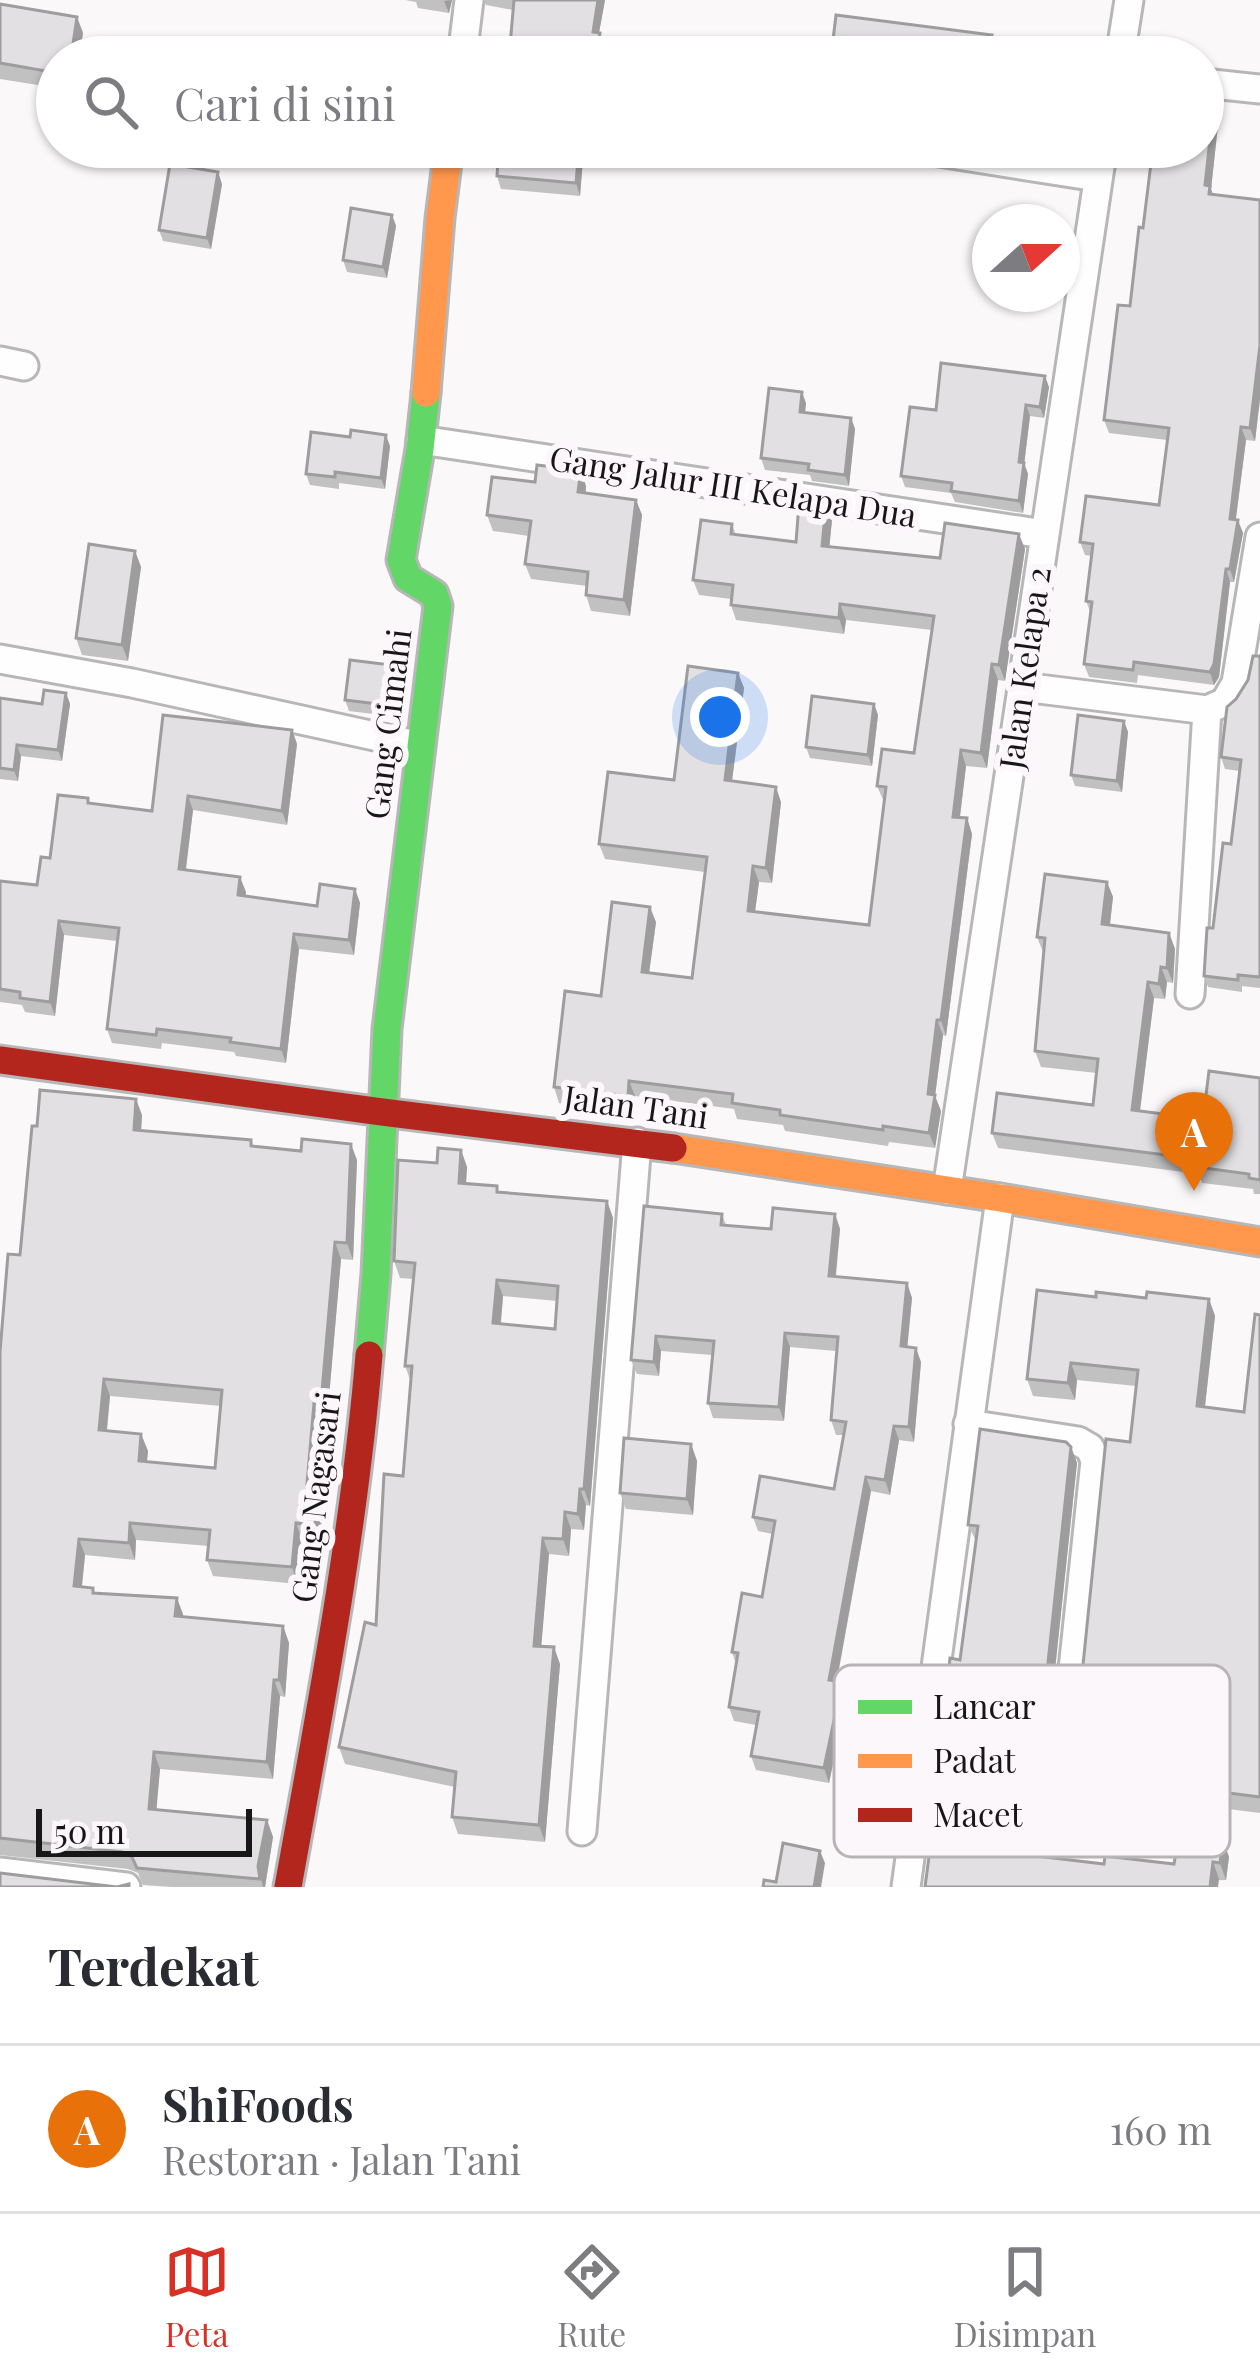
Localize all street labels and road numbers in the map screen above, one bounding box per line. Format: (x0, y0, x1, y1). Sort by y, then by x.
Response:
street label: Gang Jalur III Kelapa Dua (547, 434, 920, 536)
street label: Jalan Kelapa 2 (987, 564, 1059, 773)
street label: Gang Cimahi (352, 626, 420, 822)
street label: Jalan Tani (560, 1073, 711, 1137)
street label: Gang Nagasari (279, 1389, 349, 1605)

